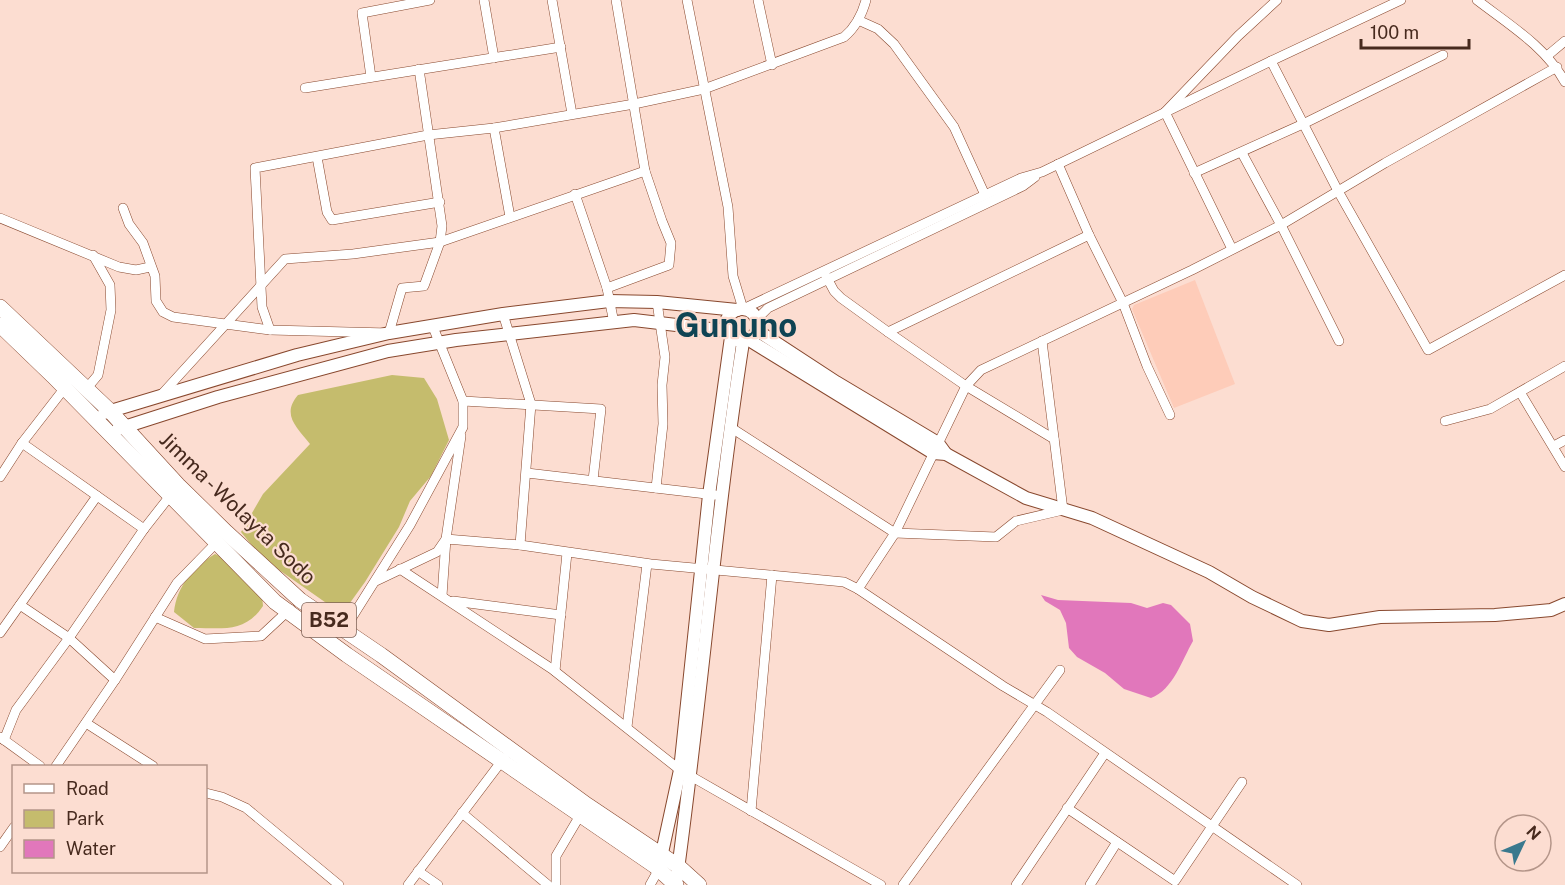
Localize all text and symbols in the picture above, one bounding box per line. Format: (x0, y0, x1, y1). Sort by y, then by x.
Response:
scale bar (1361, 12, 1469, 50)
text: 100 m (1370, 22, 1419, 43)
district label: Gununo (675, 306, 797, 344)
street label: Jimma - Wolayta Sodo (154, 427, 322, 589)
road number: B52 (302, 603, 356, 637)
legend (12, 765, 207, 873)
text: Road (66, 778, 109, 799)
text: Park (66, 808, 104, 829)
north arrow (1493, 813, 1553, 873)
text: N (1522, 822, 1545, 844)
text: Water (66, 838, 116, 859)

